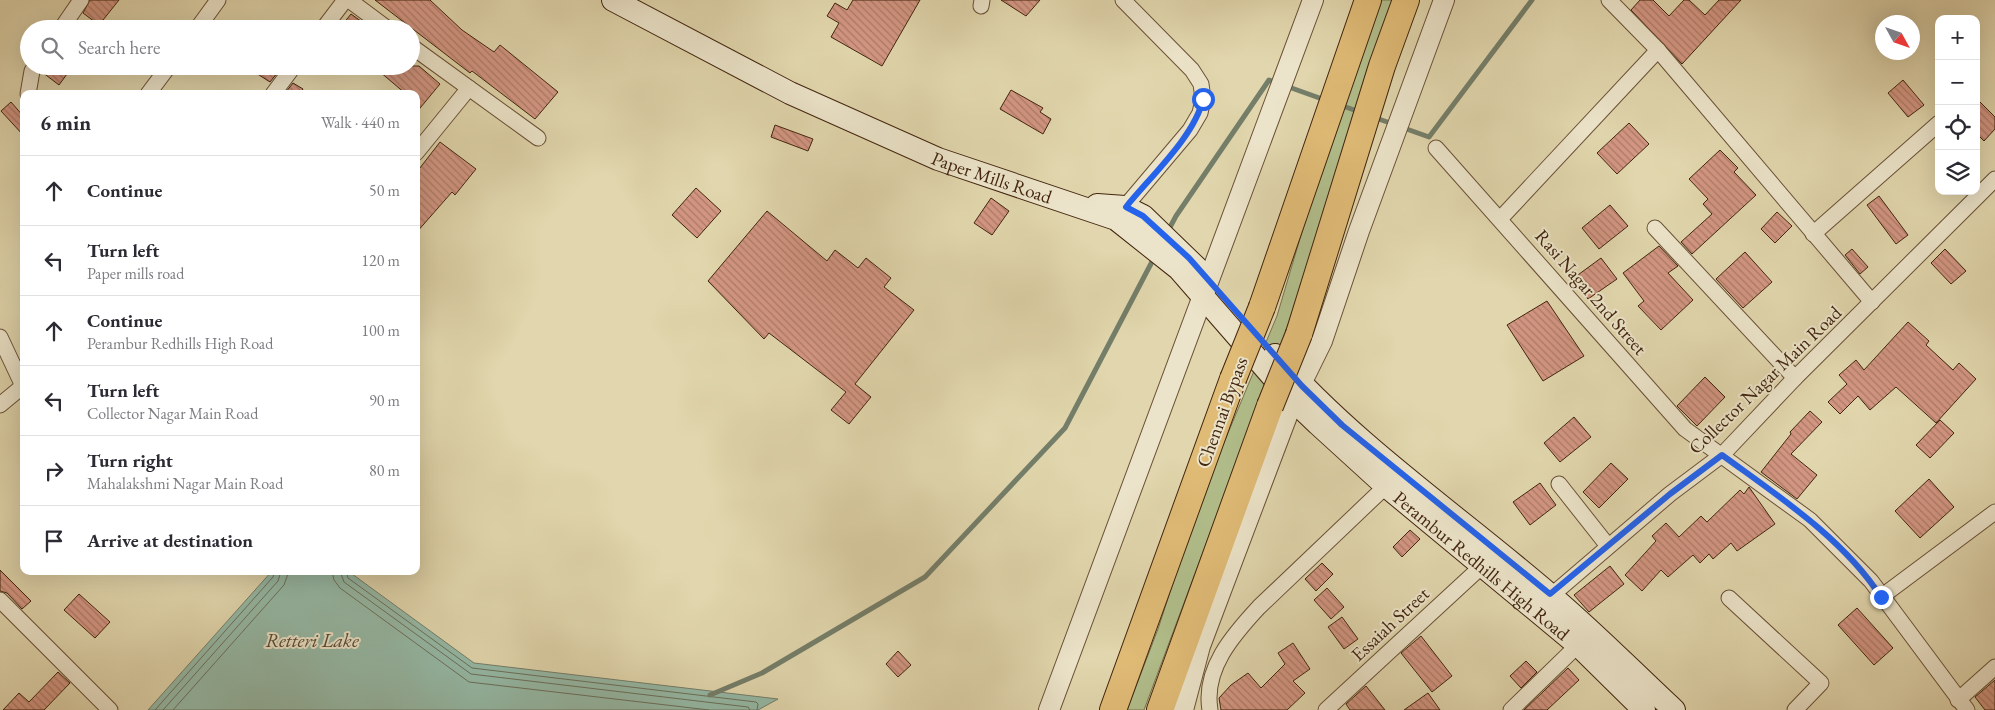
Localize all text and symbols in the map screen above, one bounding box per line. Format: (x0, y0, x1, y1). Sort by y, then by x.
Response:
north arrow (1875, 15, 1920, 60)
map controls (1935, 15, 1980, 195)
button: + (1935, 15, 1980, 60)
search box (20, 20, 420, 75)
icon: search (38, 34, 66, 62)
text: Search here (78, 35, 160, 60)
button: − (1935, 60, 1980, 105)
route start (1192, 88, 1215, 111)
button: locate (1935, 105, 1980, 150)
text: 6 min (40, 109, 91, 136)
text: Walk · 440 m (321, 112, 400, 133)
street label: Paper Mills Road (928, 145, 1056, 209)
button: layers (1935, 150, 1980, 195)
icon: ahead (40, 177, 68, 205)
text: Continue (87, 178, 162, 203)
text: 50 m (369, 180, 400, 201)
street label: Rasi Nagar 2nd Street (1530, 224, 1652, 360)
text: Turn left (87, 238, 159, 263)
icon: left (40, 247, 68, 275)
text: 120 m (361, 250, 400, 271)
text: Paper mills road (87, 263, 184, 284)
street label: Collector Nagar Main Road (1683, 300, 1847, 460)
text: Continue (87, 308, 162, 333)
icon: ahead (40, 317, 68, 345)
text: 100 m (361, 320, 400, 341)
text: Perambur Redhills High Road (87, 333, 273, 354)
street label: Chennai Bypass (1190, 353, 1254, 471)
text: Turn left (87, 378, 159, 403)
icon: left (40, 387, 68, 415)
text: 90 m (369, 390, 400, 411)
text: Collector Nagar Main Road (87, 403, 258, 424)
text: Turn right (87, 448, 173, 473)
icon: right (40, 457, 68, 485)
text: 80 m (369, 460, 400, 481)
text: Mahalakshmi Nagar Main Road (87, 473, 283, 494)
street label: Perambur Redhills High Road (1389, 485, 1575, 646)
icon: arrive (40, 527, 68, 555)
text: Arrive at destination (87, 528, 253, 553)
street label: Essaiah Street (1346, 581, 1434, 667)
route end (1870, 586, 1893, 609)
water label: Retteri Lake (265, 627, 359, 653)

